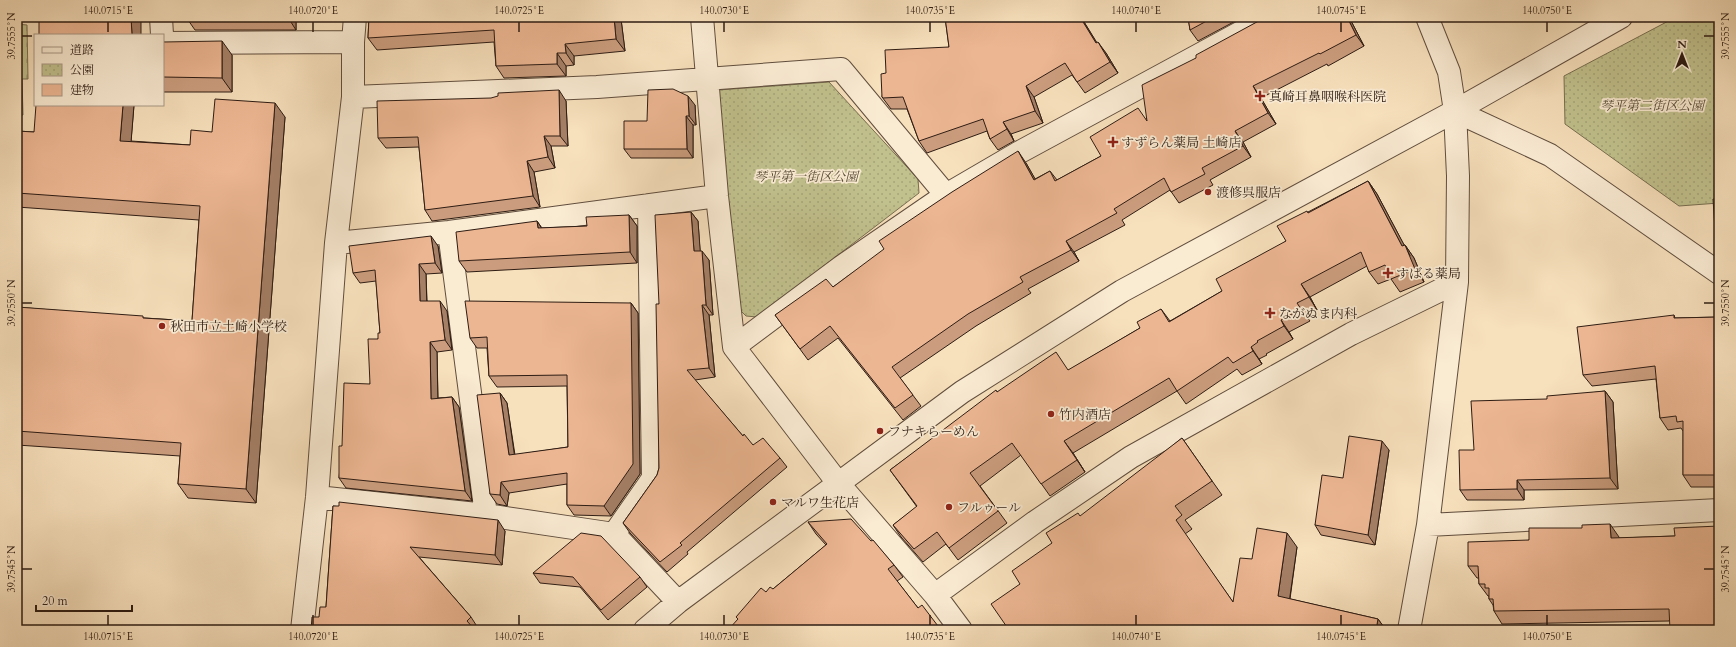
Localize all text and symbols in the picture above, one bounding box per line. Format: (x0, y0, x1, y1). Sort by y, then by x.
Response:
text: 140.0715°E (83, 4, 133, 18)
text: 140.0720°E (288, 4, 338, 18)
text: 140.0725°E (494, 4, 544, 18)
text: 140.0730°E (699, 4, 749, 18)
text: 140.0735°E (905, 4, 955, 18)
text: 140.0740°E (1111, 4, 1161, 18)
text: 140.0745°E (1316, 4, 1366, 18)
text: 140.0750°E (1522, 4, 1572, 18)
text: 39.7555°N (5, 12, 19, 59)
text: 39.7555°N (1719, 12, 1733, 59)
legend (34, 34, 164, 106)
north arrow (1662, 34, 1702, 74)
text: N (1677, 37, 1687, 52)
text: 道路 (70, 42, 94, 58)
text: 公園 (70, 62, 94, 78)
text: 建物 (70, 82, 94, 98)
place label: 真崎耳鼻咽喉科医院 (1269, 88, 1386, 106)
marker: 真崎耳鼻咽喉科医院 (1254, 90, 1266, 102)
park label: 琴平第二街区公園 (1600, 97, 1706, 115)
place label: すずらん薬局 土崎店 (1121, 134, 1242, 152)
marker: すずらん薬局 土崎店 (1108, 137, 1118, 147)
park label: 琴平第一街区公園 (754, 168, 860, 186)
place label: 渡修呉服店 (1216, 184, 1281, 202)
marker: 渡修呉服店 (1203, 187, 1213, 197)
place label: すばる薬局 (1396, 265, 1461, 283)
marker: すばる薬局 (1383, 268, 1393, 278)
text: 39.7550°N (5, 279, 19, 326)
text: 39.7550°N (1719, 279, 1733, 326)
place label: ながぬま内科 (1279, 305, 1357, 323)
marker: ながぬま内科 (1264, 307, 1276, 319)
place label: 秋田市立土崎小学校 (170, 318, 287, 336)
marker: 秋田市立土崎小学校 (157, 321, 167, 331)
place label: 竹内酒店 (1059, 406, 1111, 424)
marker: 竹内酒店 (1046, 409, 1056, 419)
place label: フナキらーめん (888, 423, 979, 441)
marker: フナキらーめん (875, 426, 885, 436)
place label: マルワ生花店 (781, 494, 859, 512)
marker: マルワ生花店 (768, 497, 778, 507)
place label: フルゥール (957, 499, 1021, 517)
marker: フルゥール (944, 502, 954, 512)
text: 39.7545°N (5, 545, 19, 592)
text: 39.7545°N (1719, 545, 1733, 592)
scale bar (36, 587, 132, 613)
text: 20 m (42, 593, 69, 609)
text: 140.0715°E (83, 630, 133, 644)
text: 140.0720°E (288, 630, 338, 644)
text: 140.0725°E (494, 630, 544, 644)
text: 140.0730°E (699, 630, 749, 644)
text: 140.0735°E (905, 630, 955, 644)
text: 140.0740°E (1111, 630, 1161, 644)
text: 140.0745°E (1316, 630, 1366, 644)
text: 140.0750°E (1522, 630, 1572, 644)

